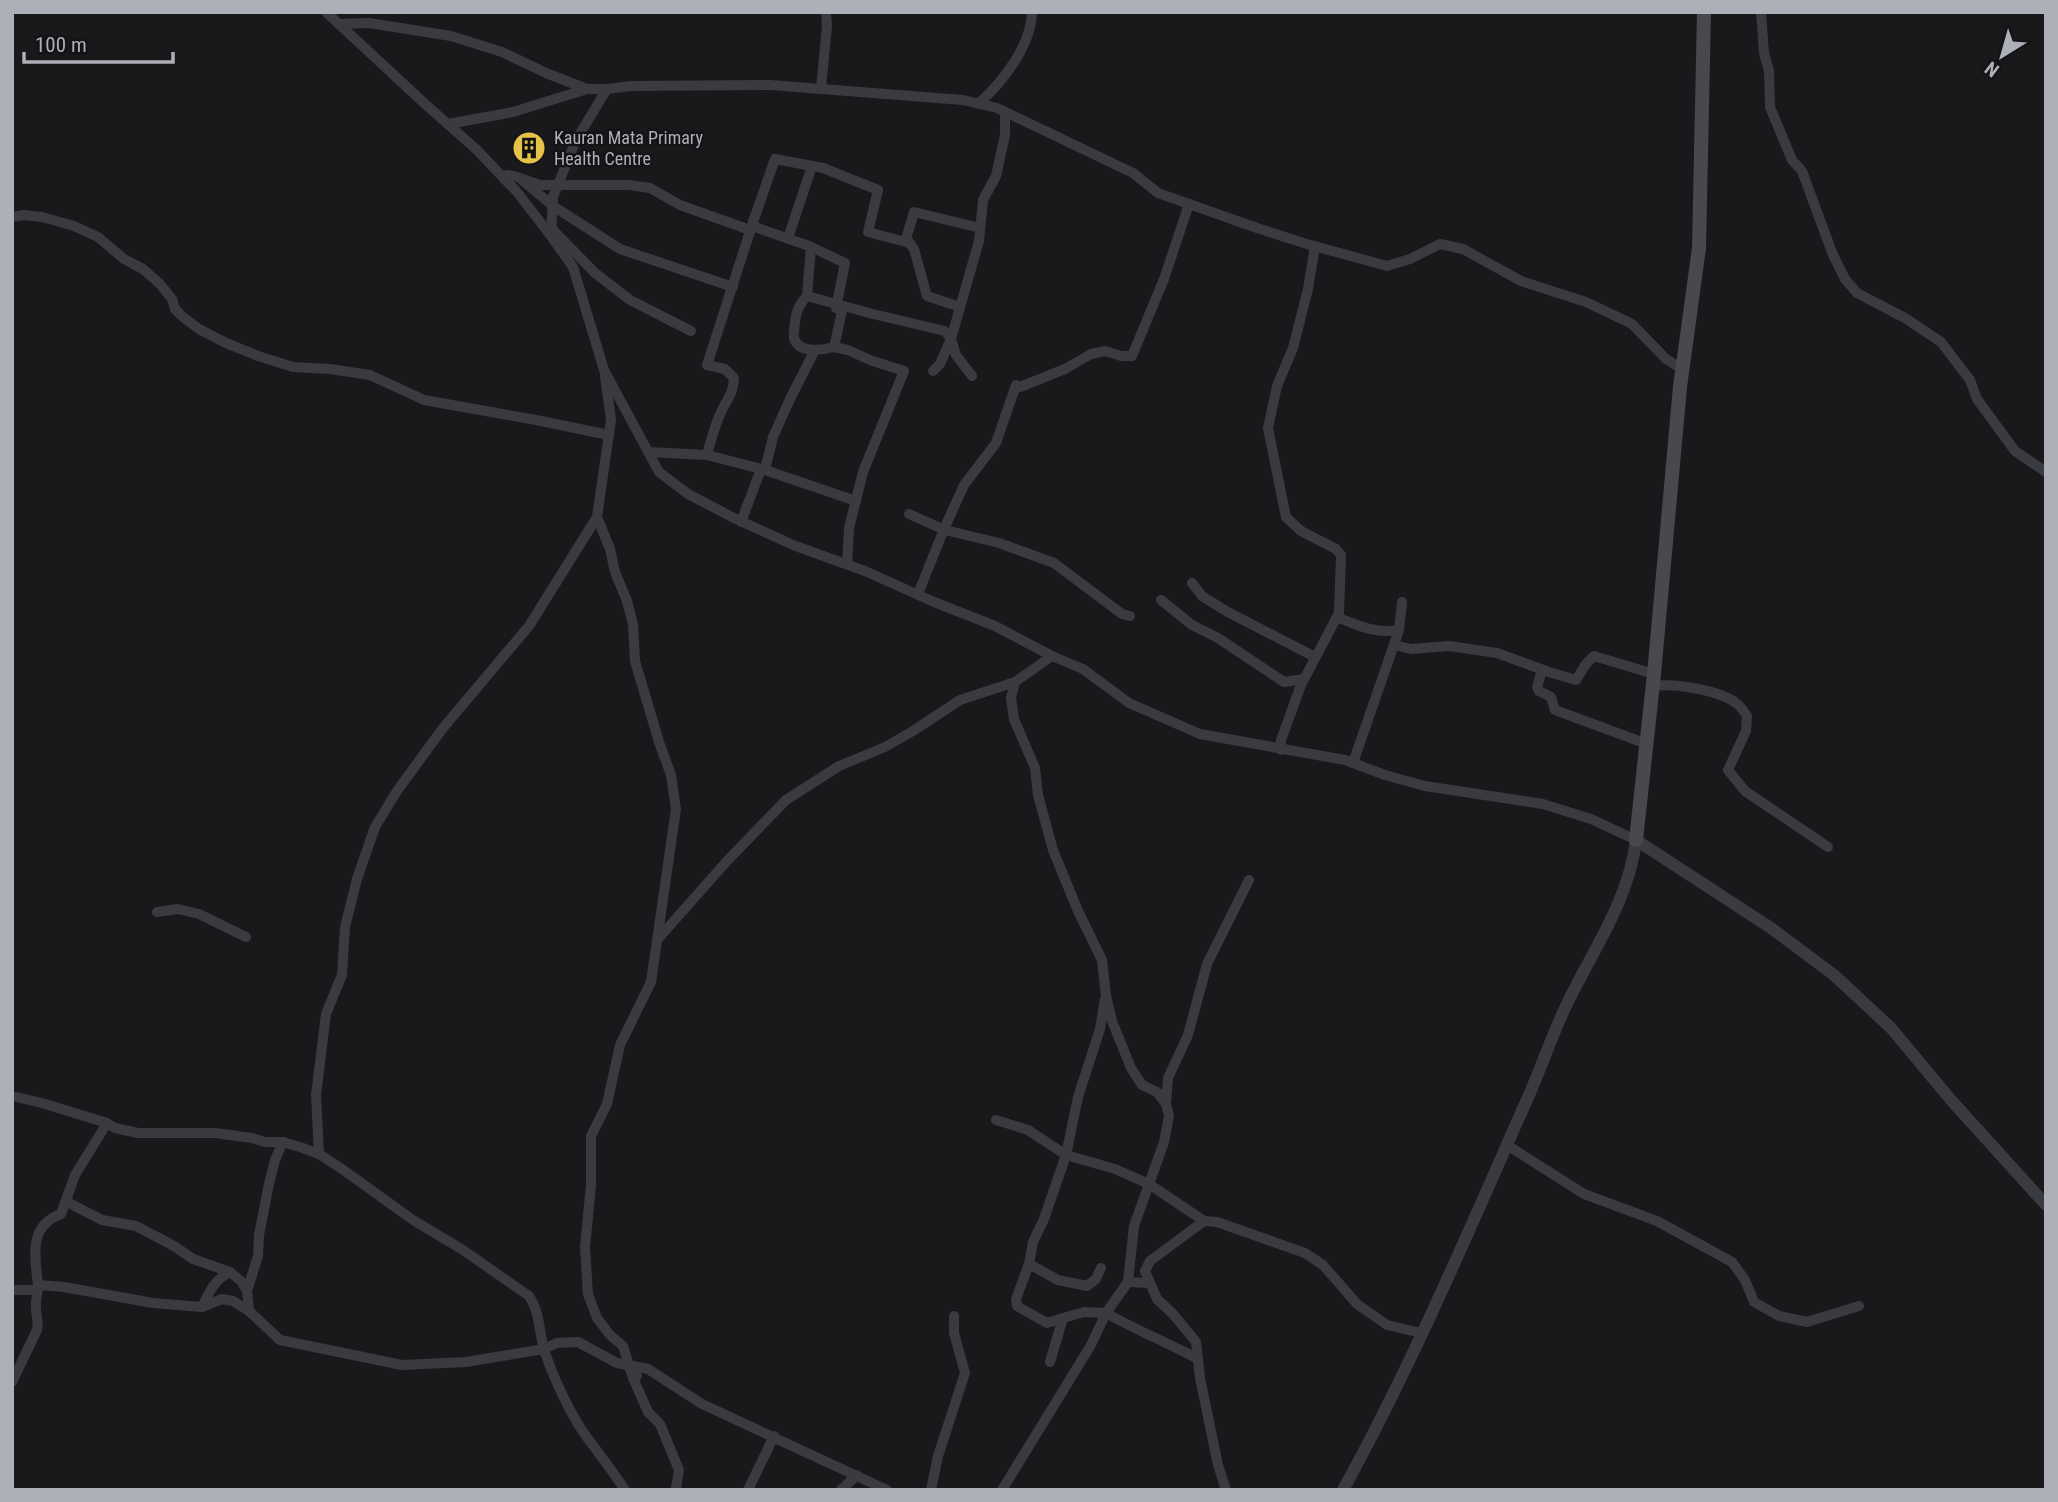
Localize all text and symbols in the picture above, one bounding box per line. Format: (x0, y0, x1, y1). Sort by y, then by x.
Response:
scale bar (24, 21, 173, 65)
north arrow (1967, 21, 2037, 91)
text: 100 m (35, 33, 87, 57)
text: N (1981, 56, 2004, 82)
place label: Kauran Mata Primary Health Centre (554, 127, 703, 169)
building icon: Kauran Mata Primary Health Centre (510, 129, 548, 167)

